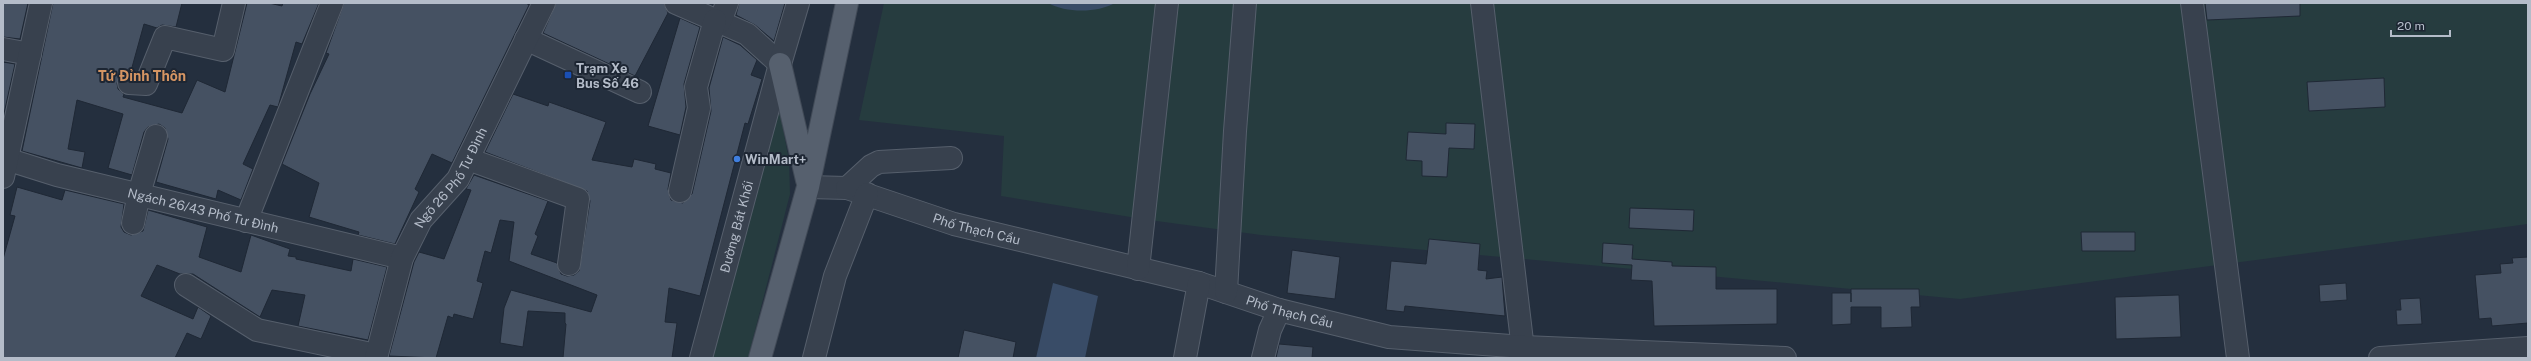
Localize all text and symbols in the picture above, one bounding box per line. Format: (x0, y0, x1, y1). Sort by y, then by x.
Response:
scale bar (2391, 12, 2450, 38)
text: 20 m (2397, 19, 2425, 33)
place label: Trạm Xe Bus Số 46 (576, 61, 639, 91)
district label: Tứ Đỉnh Thôn (98, 68, 186, 84)
marker: Trạm Xe Bus Số 46 (563, 70, 573, 80)
street label: Ngõ 26 Phố Tư Đình (411, 125, 490, 230)
place label: WinMart+ (745, 152, 806, 167)
marker: WinMart+ (732, 154, 742, 164)
street label: Đường Bát Khối (717, 179, 756, 274)
street label: Ngách 26/43 Phố Tư Đình (126, 185, 280, 236)
street label: Phố Thạch Cầu (931, 210, 1022, 247)
street label: Phố Thạch Cầu (1244, 292, 1335, 331)

